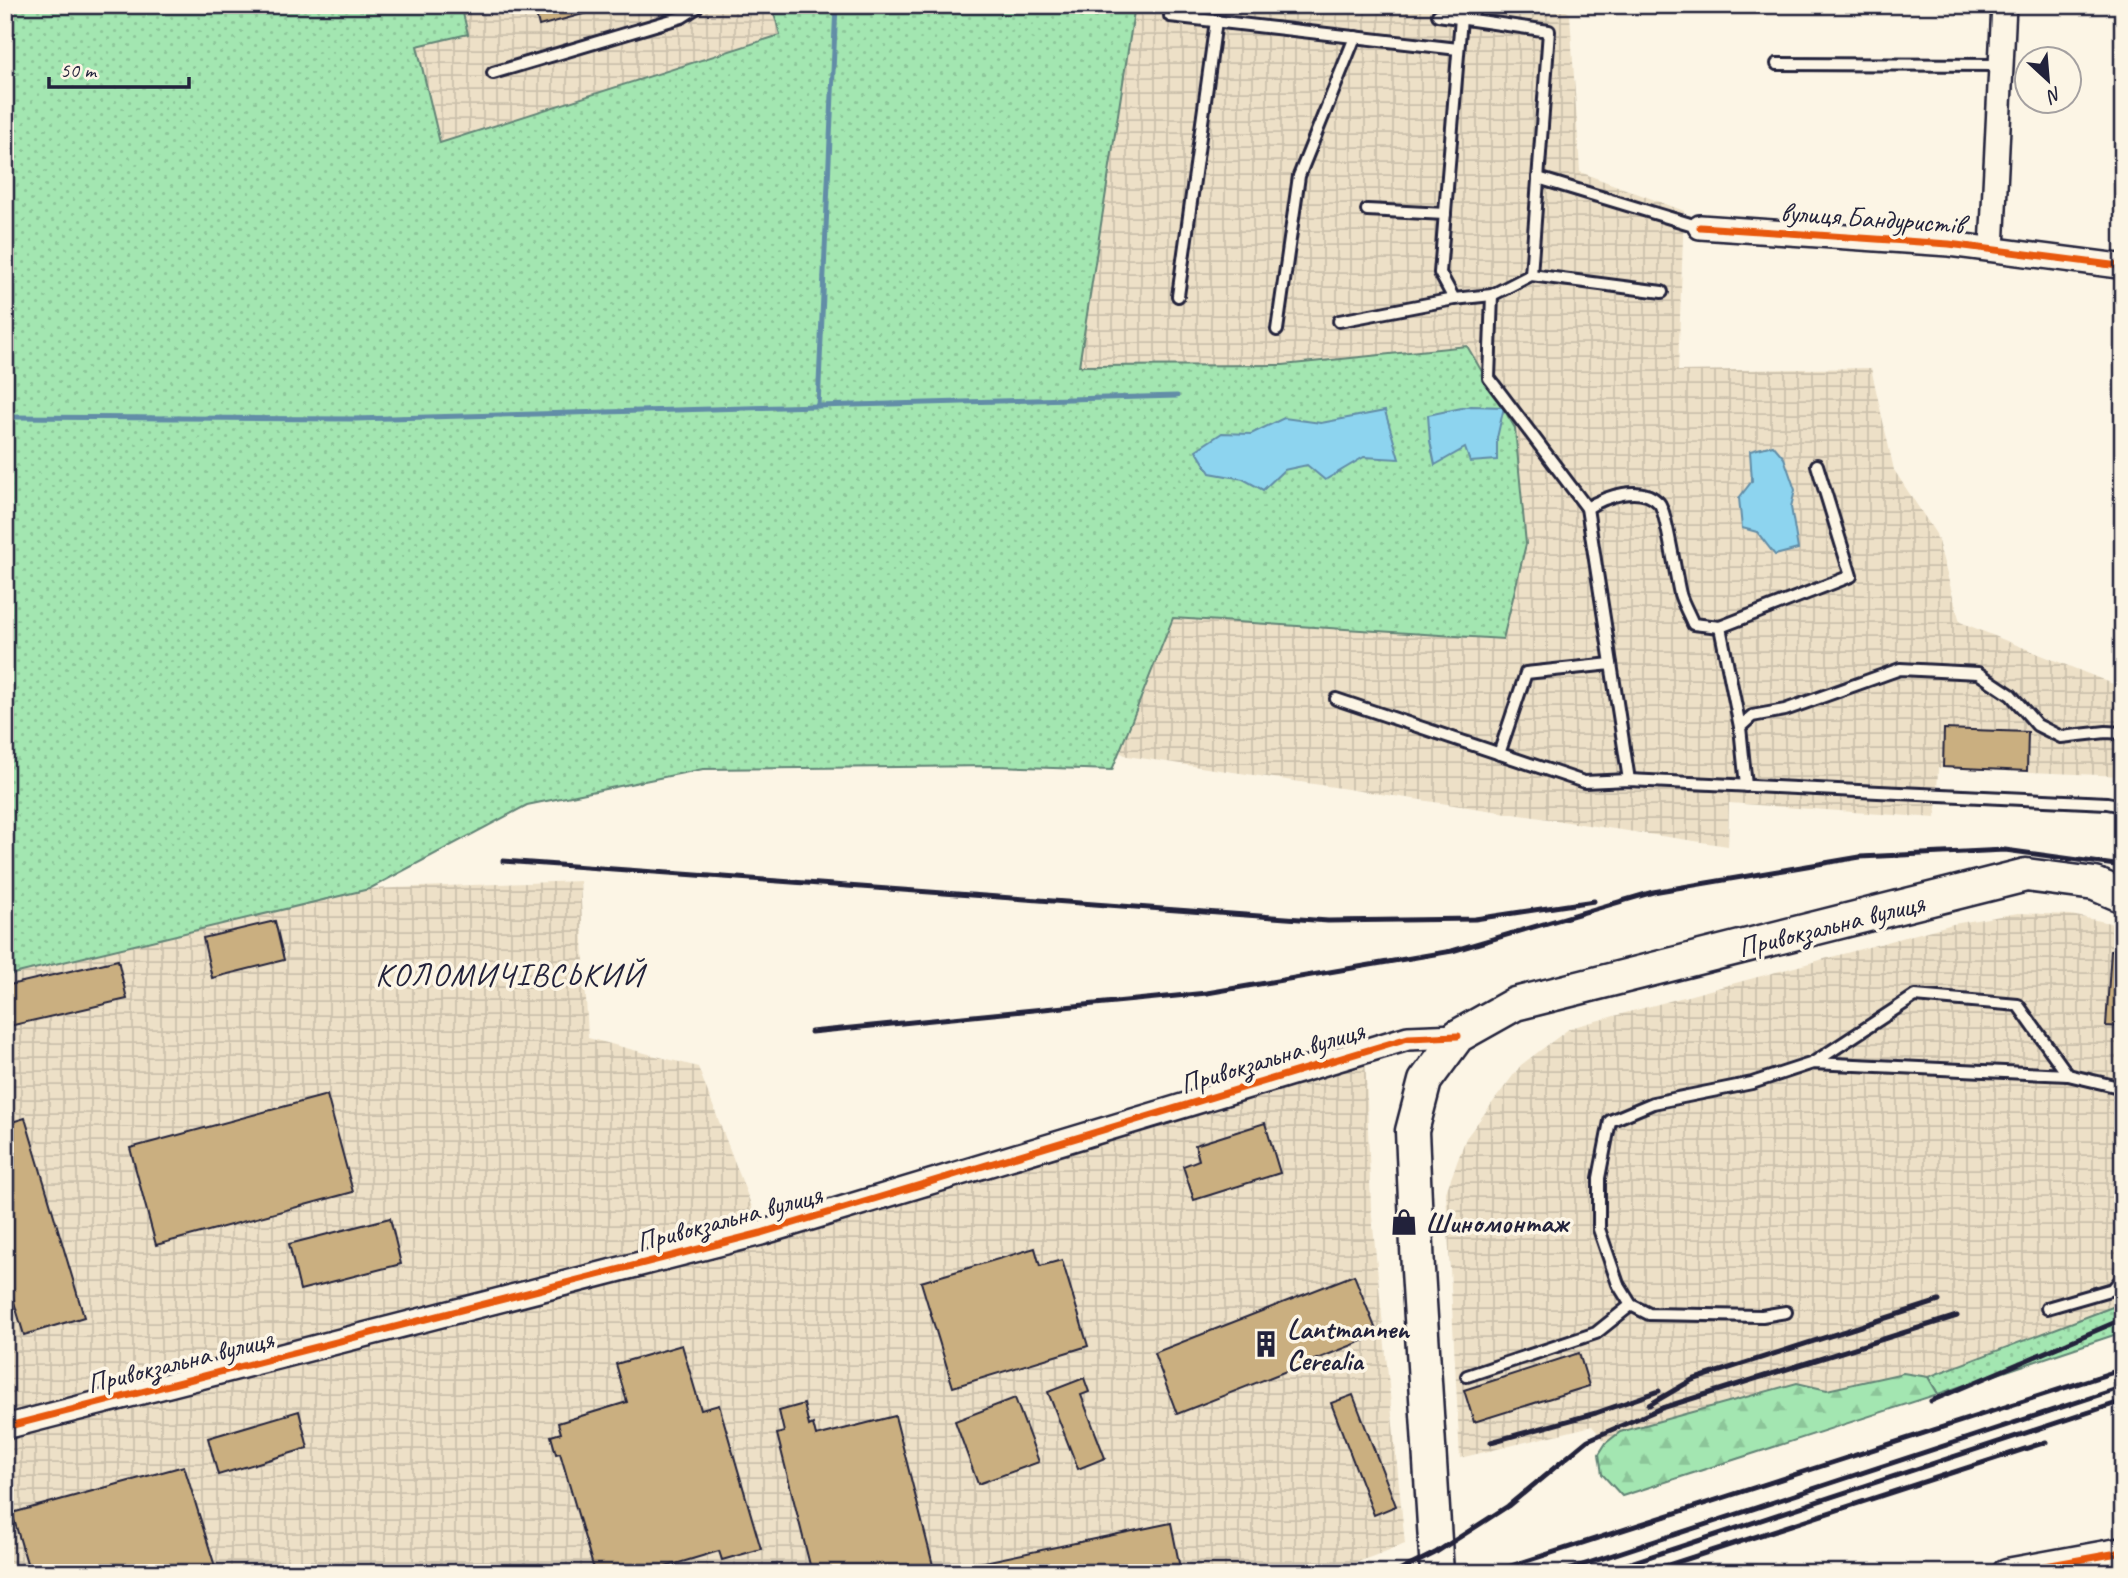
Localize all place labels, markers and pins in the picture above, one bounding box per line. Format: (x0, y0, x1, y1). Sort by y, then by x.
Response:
place label: Шиномонтаж (1425, 1205, 1571, 1240)
shop icon: Шиномонтаж (1389, 1207, 1419, 1237)
place label: Lantmannen Cerealia (1287, 1311, 1411, 1378)
building icon: Lantmannen Cerealia (1251, 1329, 1281, 1359)

